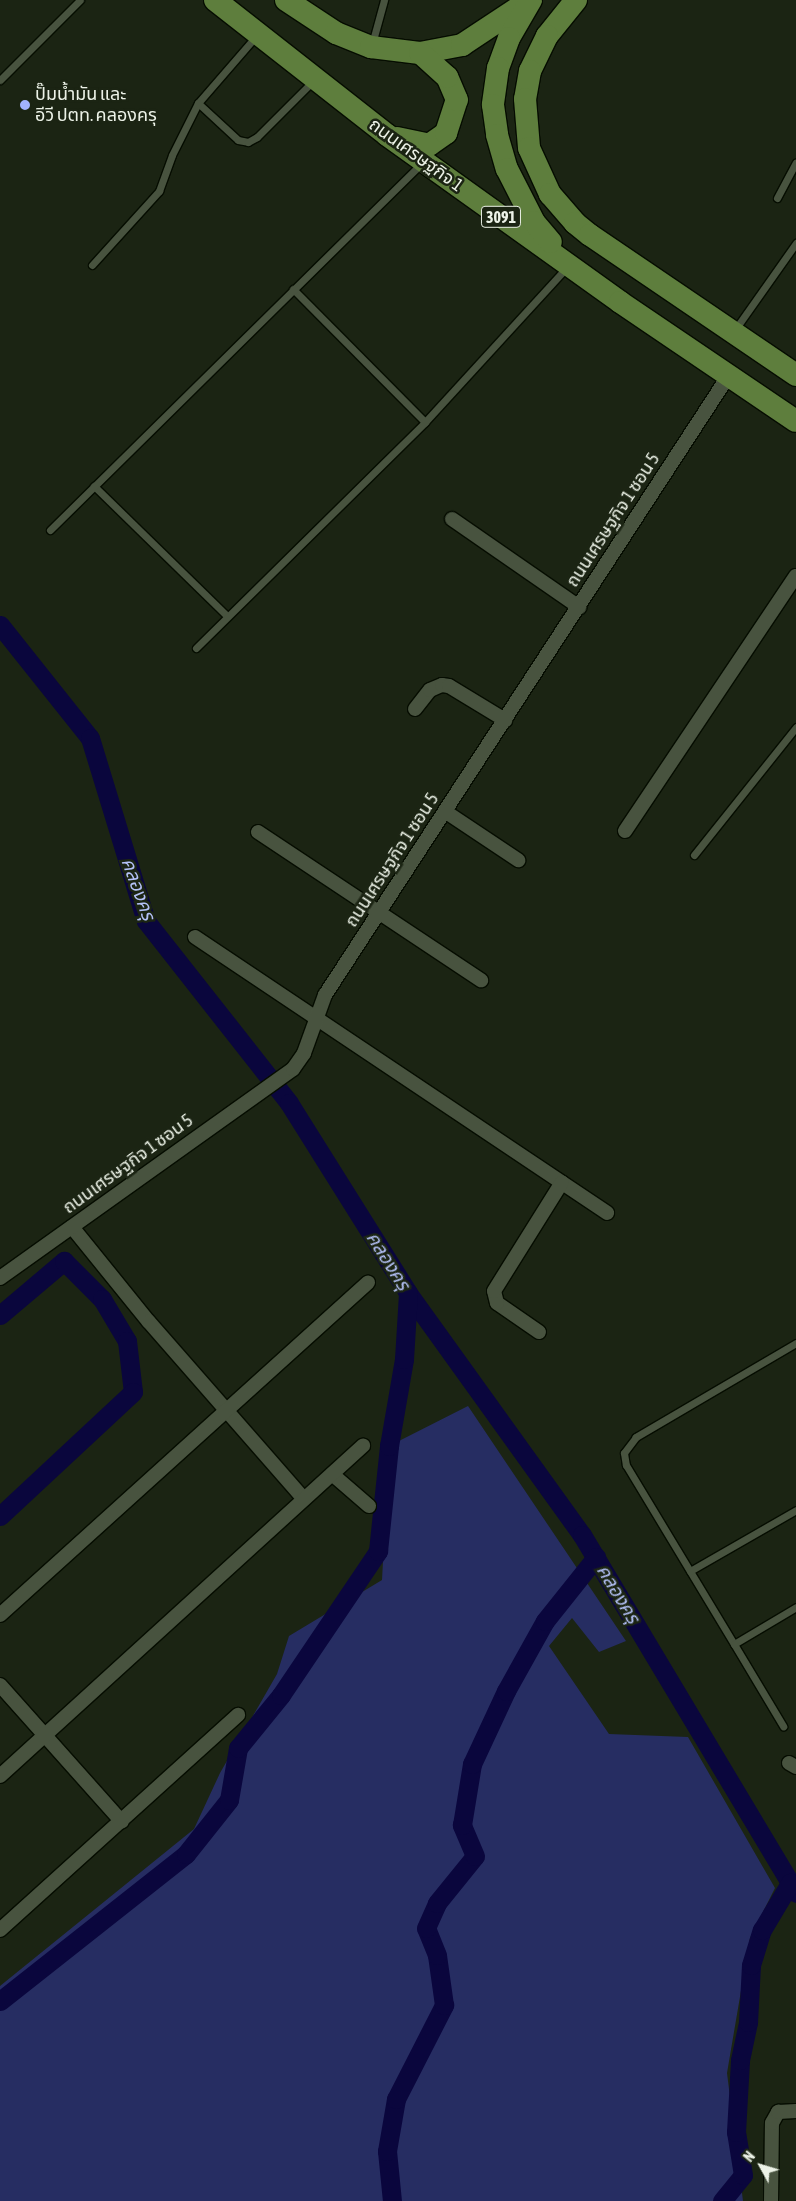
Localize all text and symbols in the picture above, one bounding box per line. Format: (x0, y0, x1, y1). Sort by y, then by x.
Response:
place label: ปั๊มน้ำมัน และ อีวี ปตท. คลองครุ (35, 84, 157, 126)
marker: ปั๊มน้ำมัน และ อีวี ปตท. คลองครุ (19, 99, 31, 111)
street label: ถนนเศรษฐกิจ 1 (365, 114, 467, 196)
road number: 3091 (480, 203, 522, 230)
street label: ถนนเศรษฐกิจ 1 ซอน 5 (562, 449, 664, 591)
street label: ถนนเศรษฐกิจ 1 ซอน 5 (341, 789, 443, 931)
water label: คลองครุ (116, 855, 160, 923)
street label: ถนนเศรษฐกิจ 1 ซอน 5 (59, 1110, 197, 1218)
water label: คลองครุ (361, 1228, 415, 1294)
water label: คลองครุ (592, 1560, 644, 1628)
north arrow (736, 2141, 786, 2191)
text: N (741, 2148, 758, 2165)

